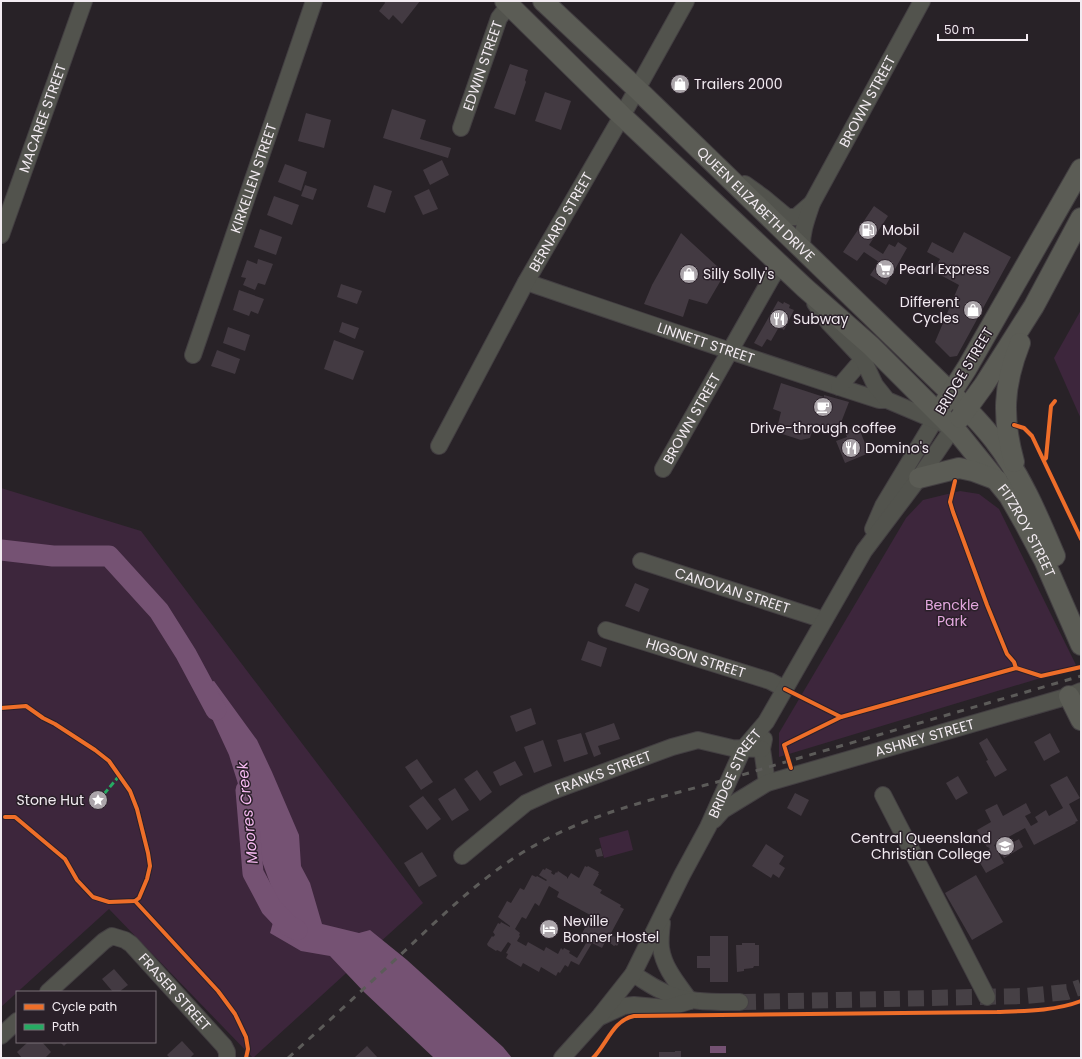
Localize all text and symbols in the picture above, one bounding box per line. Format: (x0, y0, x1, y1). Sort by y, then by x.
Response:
scale bar (938, 16, 1027, 42)
street label: EDWIN STREET (458, 17, 507, 113)
text: 50 m (944, 21, 975, 38)
street label: BROWN STREET (834, 52, 901, 151)
street label: MACAREE STREET (14, 60, 71, 176)
shop icon: Trailers 2000 (669, 73, 691, 95)
place label: Trailers 2000 (694, 74, 783, 94)
street label: KIRKELLEN STREET (225, 120, 282, 236)
street label: QUEEN ELIZABETH DRIVE (692, 142, 819, 266)
street label: BERNARD STREET (524, 168, 598, 275)
fuel station icon: Mobil (857, 219, 879, 241)
place label: Mobil (882, 220, 919, 240)
supermarket icon: Pearl Express (874, 258, 896, 280)
place label: Pearl Express (899, 259, 990, 279)
shop icon: Silly Solly's (678, 263, 700, 285)
place label: Silly Solly's (703, 264, 775, 284)
place label: Different Cycles (900, 292, 959, 328)
shop icon: Different Cycles (962, 299, 984, 321)
restaurant icon: Subway (768, 308, 790, 330)
place label: Subway (793, 309, 849, 329)
street label: LINNETT STREET (655, 317, 758, 369)
street label: BRIDGE STREET (930, 323, 998, 418)
street label: BROWN STREET (658, 369, 726, 468)
cafe icon: Drive-through coffee (812, 396, 834, 418)
place label: Drive-through coffee (750, 418, 896, 438)
restaurant icon: Domino's (840, 437, 862, 459)
place label: Domino's (865, 438, 929, 458)
street label: FITZROY STREET (993, 480, 1060, 581)
street label: CANOVAN STREET (672, 563, 793, 618)
park label: Benckle Park (925, 595, 979, 631)
street label: HIGSON STREET (644, 633, 748, 683)
street label: ASHNEY STREET (872, 714, 977, 761)
street label: BRIDGE STREET (703, 724, 766, 821)
street label: FRANKS STREET (552, 745, 654, 799)
water label: Moores Creek (231, 760, 263, 865)
place icon: Stone Hut (87, 789, 109, 811)
place label: Stone Hut (17, 790, 84, 810)
place label: Central Queensland Christian College (851, 828, 991, 864)
school or university icon: Central Queensland Christian College (994, 835, 1016, 857)
place label: Neville Bonner Hostel (563, 911, 659, 947)
hotel icon: Neville Bonner Hostel (538, 918, 560, 940)
street label: FRASER STREET (134, 949, 216, 1036)
legend (16, 991, 156, 1043)
text: Cycle path (52, 998, 117, 1015)
text: Path (52, 1018, 79, 1035)

